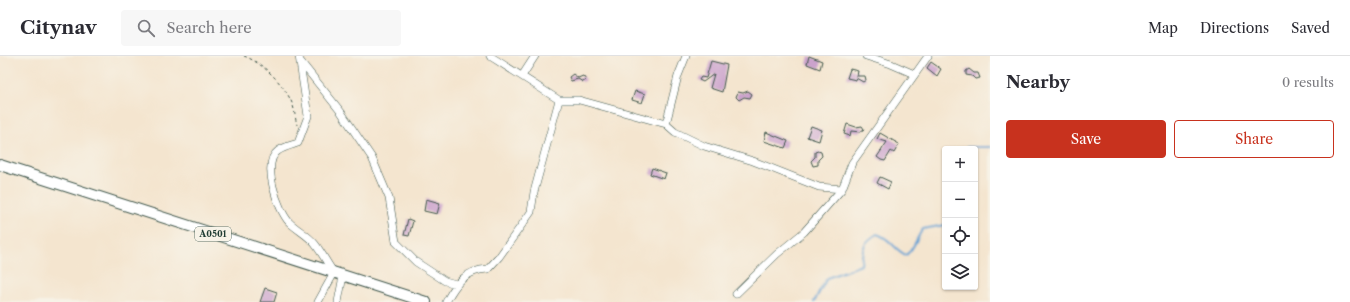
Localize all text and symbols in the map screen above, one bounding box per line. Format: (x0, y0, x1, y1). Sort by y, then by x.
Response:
search box (121, 10, 401, 46)
text: Citynav (20, 16, 97, 39)
icon: search (135, 17, 157, 39)
text: Search here (167, 18, 252, 37)
text: Map (1148, 19, 1178, 37)
text: Directions (1200, 19, 1269, 37)
text: Saved (1291, 19, 1330, 37)
text: Nearby (1006, 72, 1070, 92)
text: 0 results (1282, 74, 1334, 90)
button: Save (1006, 120, 1166, 158)
button: Share (1174, 120, 1334, 158)
map controls (942, 146, 978, 290)
button: + (942, 146, 978, 182)
button: − (942, 182, 978, 218)
button: locate (942, 218, 978, 254)
road number: A0501 (195, 227, 231, 241)
button: layers (942, 254, 978, 290)

